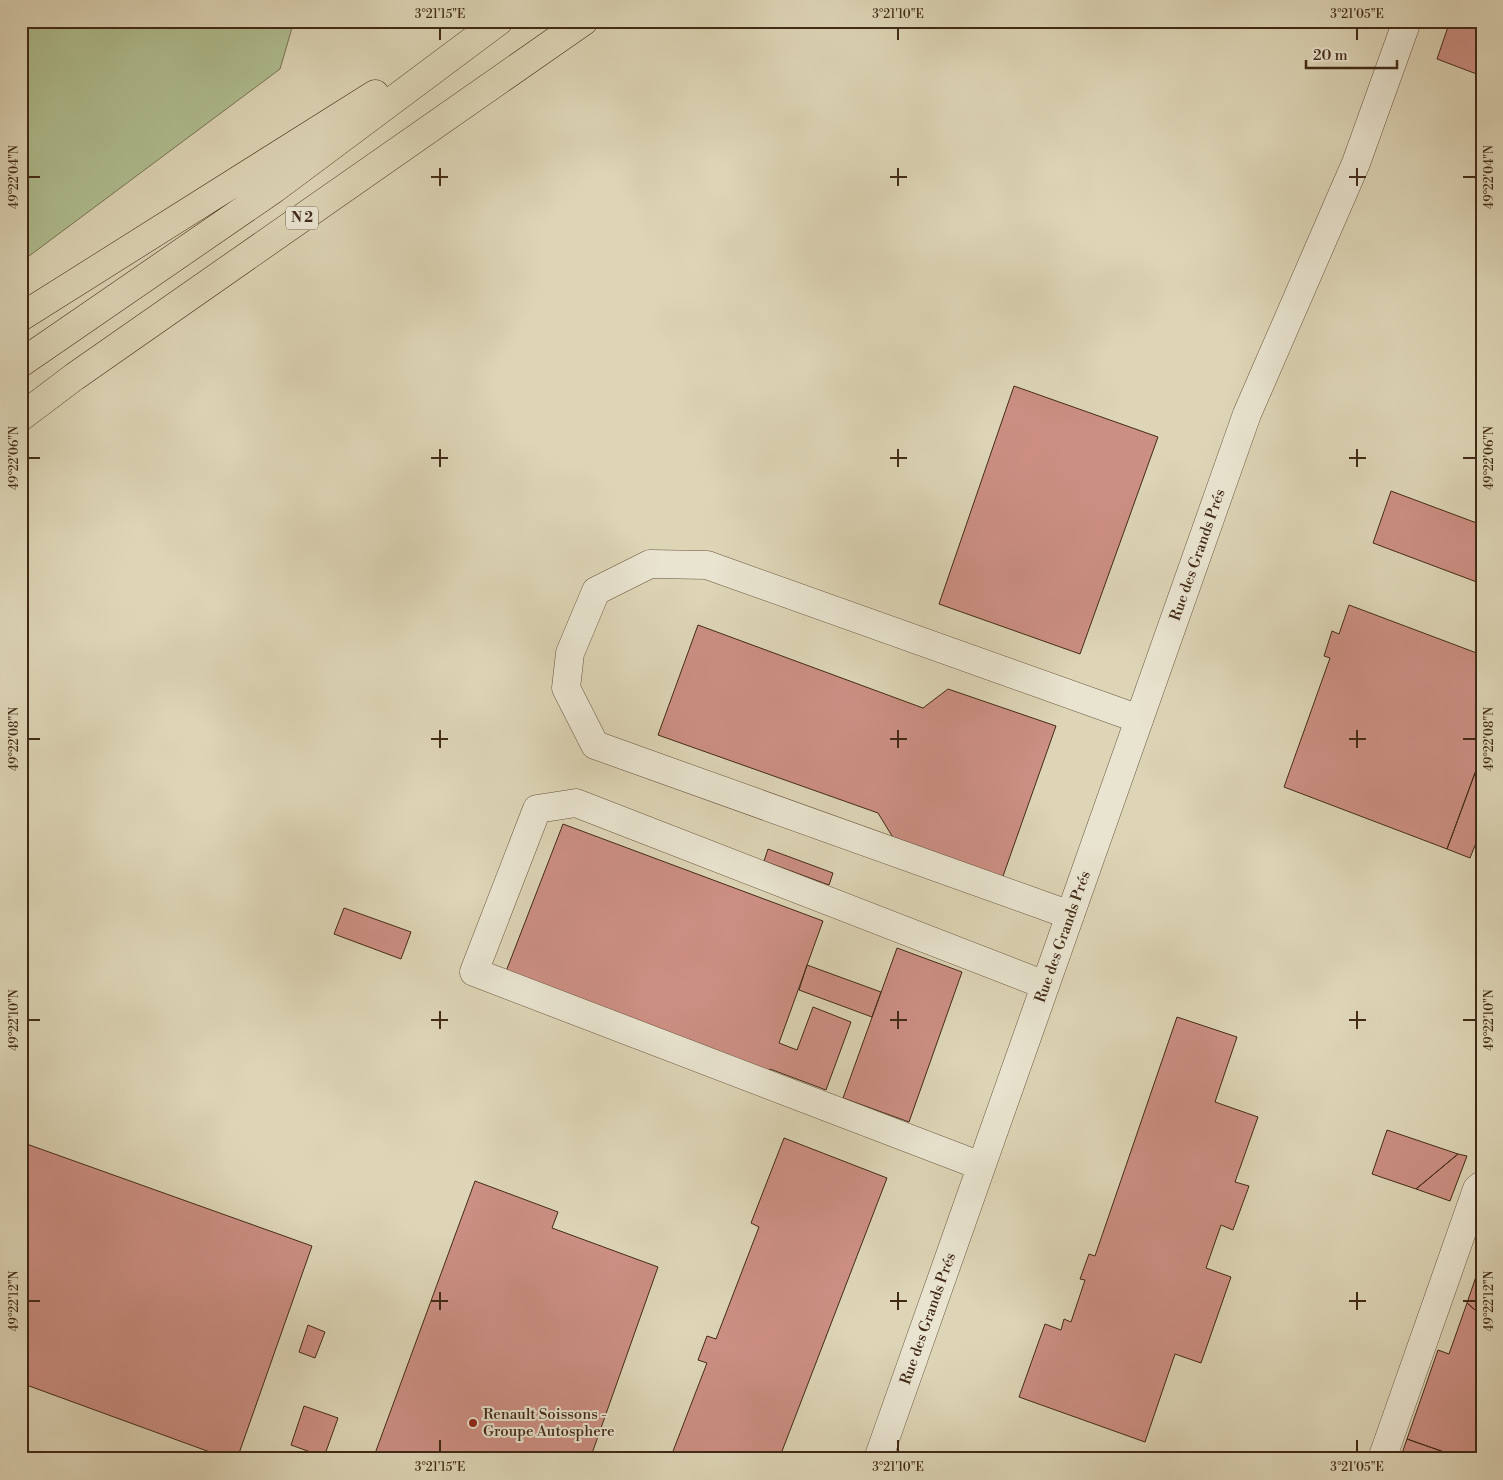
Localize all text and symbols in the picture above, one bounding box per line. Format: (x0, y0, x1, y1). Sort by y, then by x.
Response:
text: 3°21'15"E (415, 7, 465, 22)
text: 3°21'10"E (872, 7, 924, 22)
text: 3°21'05"E (1330, 7, 1384, 22)
scale bar (1306, 38, 1397, 70)
text: 20 m (1313, 46, 1348, 65)
text: 49°22'04"N (7, 145, 22, 209)
text: 49°22'04"N (1482, 145, 1497, 209)
road number: N 2 (286, 207, 318, 230)
text: 49°22'06"N (7, 426, 22, 490)
text: 49°22'06"N (1482, 426, 1497, 490)
street label: Rue des Grands Prés (1165, 486, 1229, 623)
text: 49°22'08"N (7, 707, 22, 771)
text: 49°22'08"N (1482, 707, 1497, 771)
street label: Rue des Grands Prés (1030, 868, 1094, 1005)
text: 49°22'10"N (7, 989, 22, 1051)
text: 49°22'10"N (1482, 989, 1497, 1051)
street label: Rue des Grands Prés (896, 1250, 960, 1387)
text: 49°22'12"N (7, 1270, 22, 1332)
text: 49°22'12"N (1482, 1270, 1497, 1332)
place label: Renault Soissons - Groupe Autosphere (483, 1405, 615, 1441)
marker: Renault Soissons - Groupe Autosphere (467, 1417, 479, 1429)
text: 3°21'15"E (415, 1460, 465, 1475)
text: 3°21'10"E (872, 1460, 924, 1475)
text: 3°21'05"E (1330, 1460, 1384, 1475)

